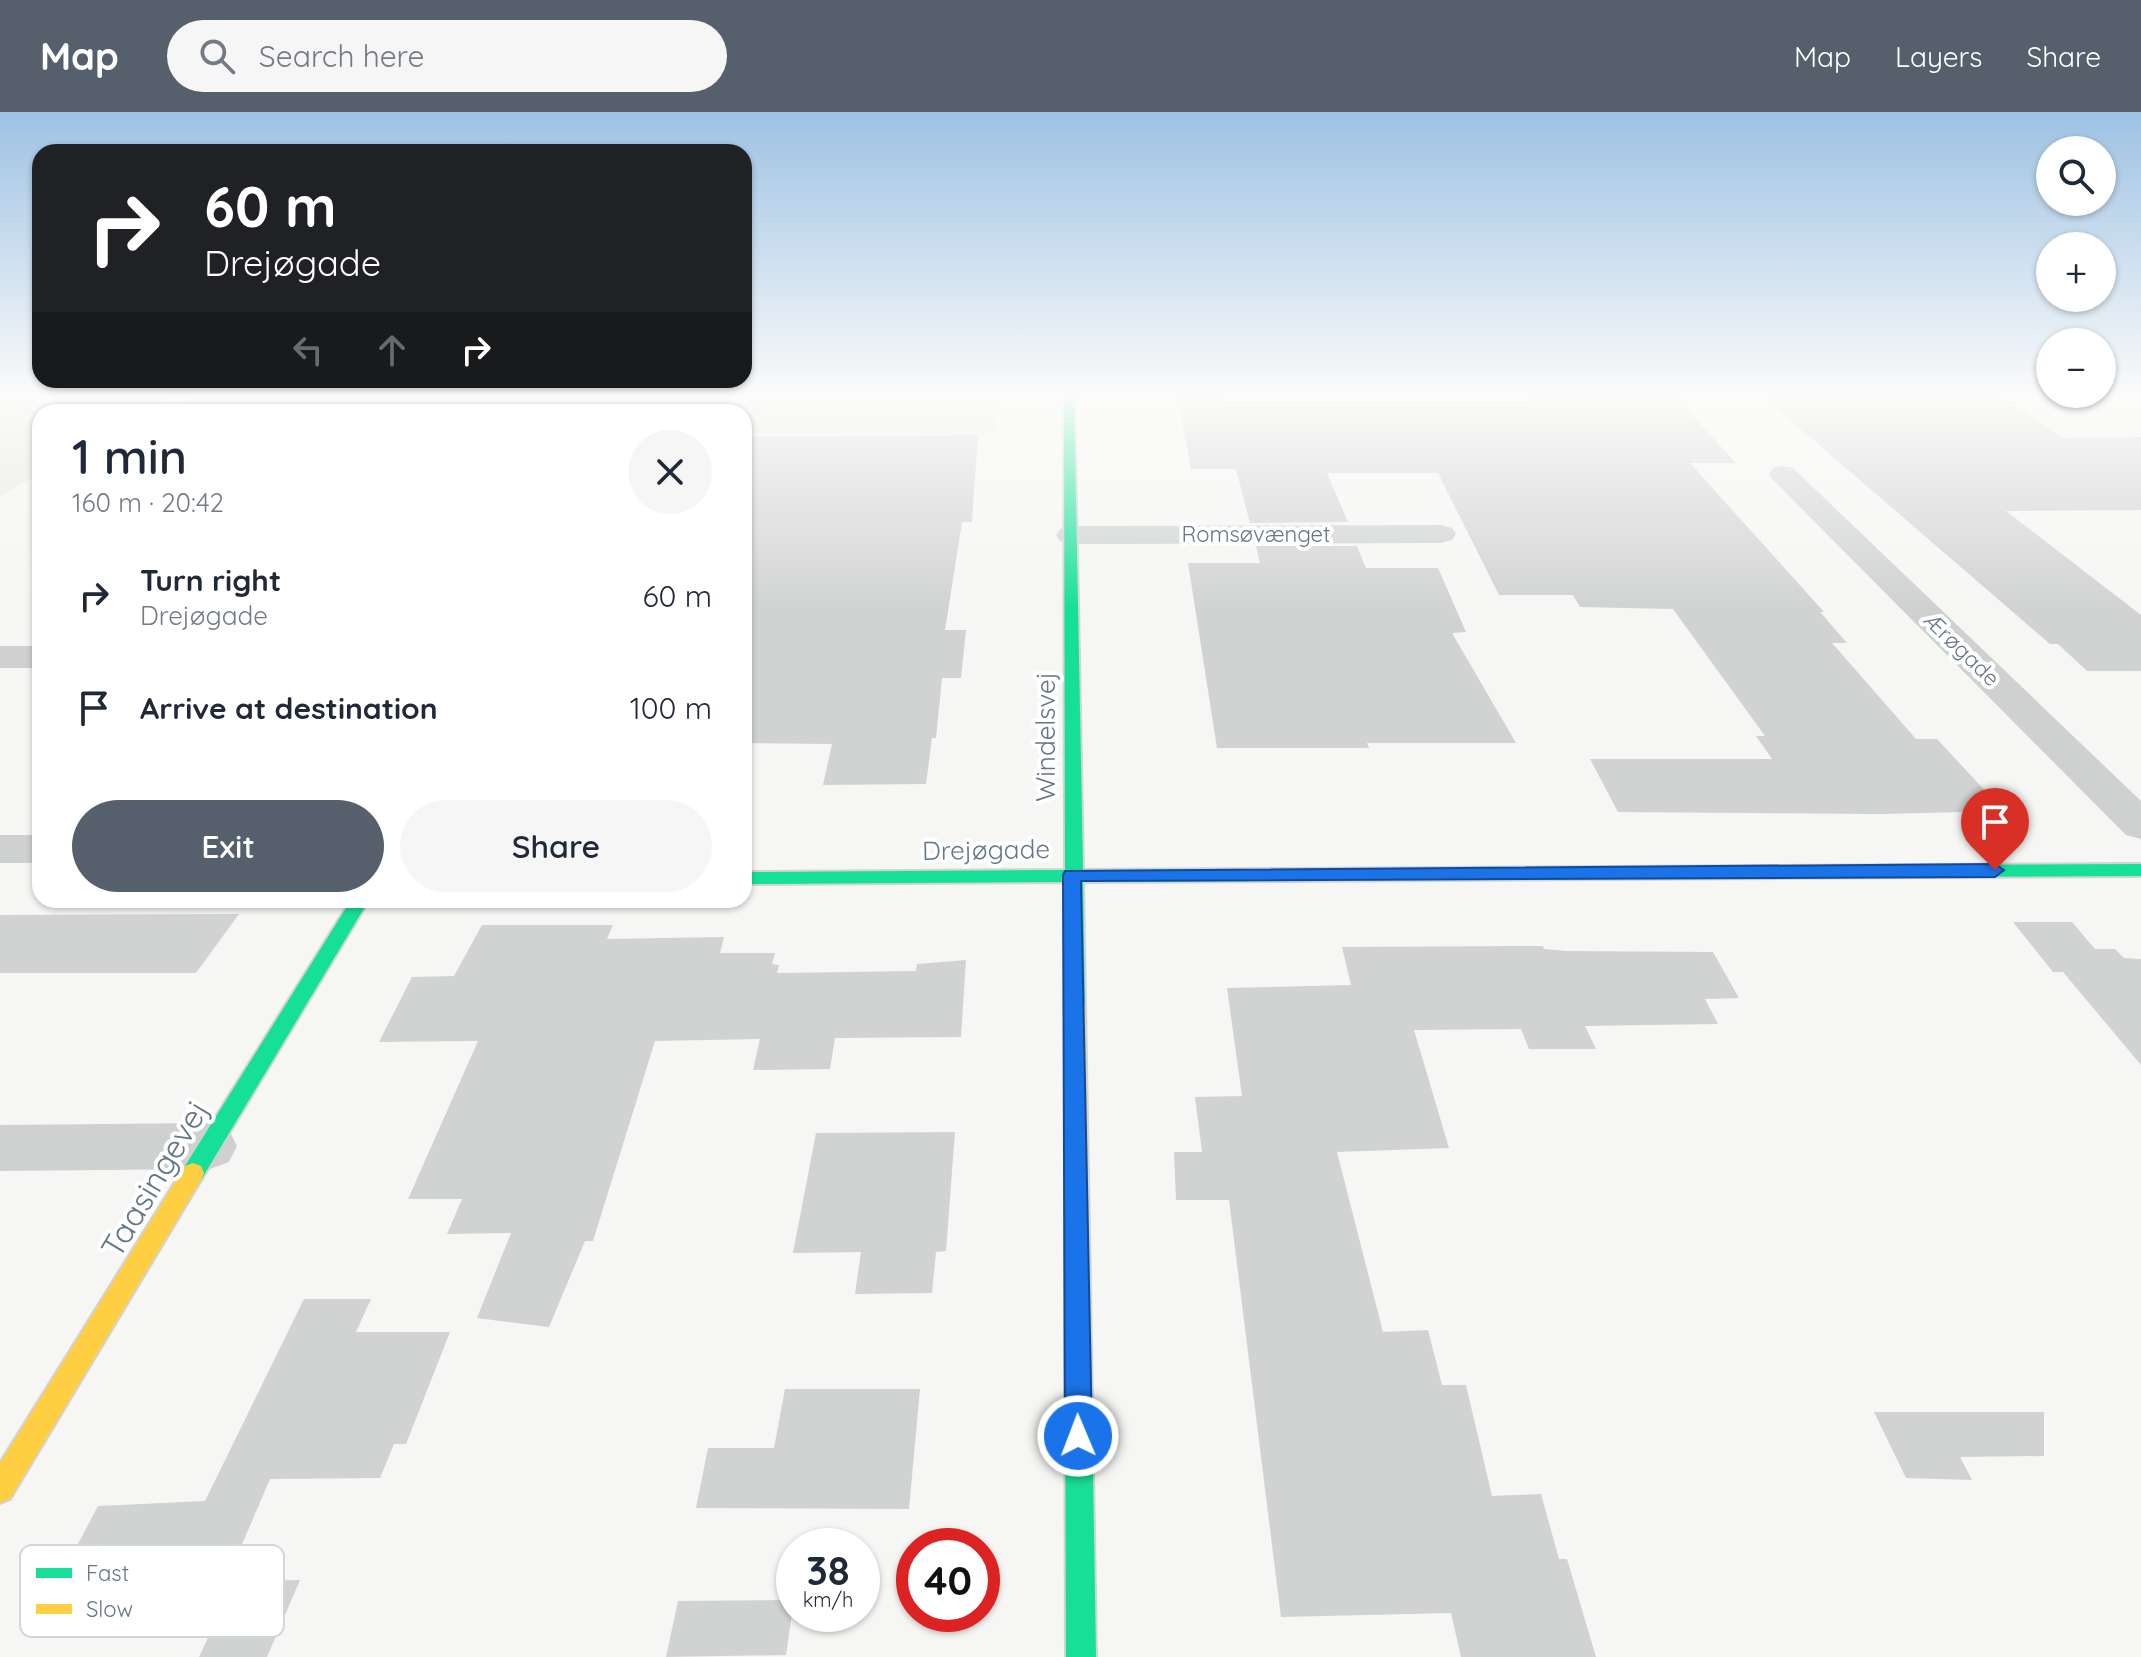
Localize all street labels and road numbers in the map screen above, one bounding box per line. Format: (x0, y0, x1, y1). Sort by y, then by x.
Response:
street label: Romsøvænget (1182, 520, 1330, 548)
street label: Ærøgade (1918, 606, 2006, 692)
street label: Windelsvej (1029, 672, 1062, 802)
street label: Drejøgade (922, 832, 1050, 867)
street label: Taasingevej (92, 1093, 217, 1264)

